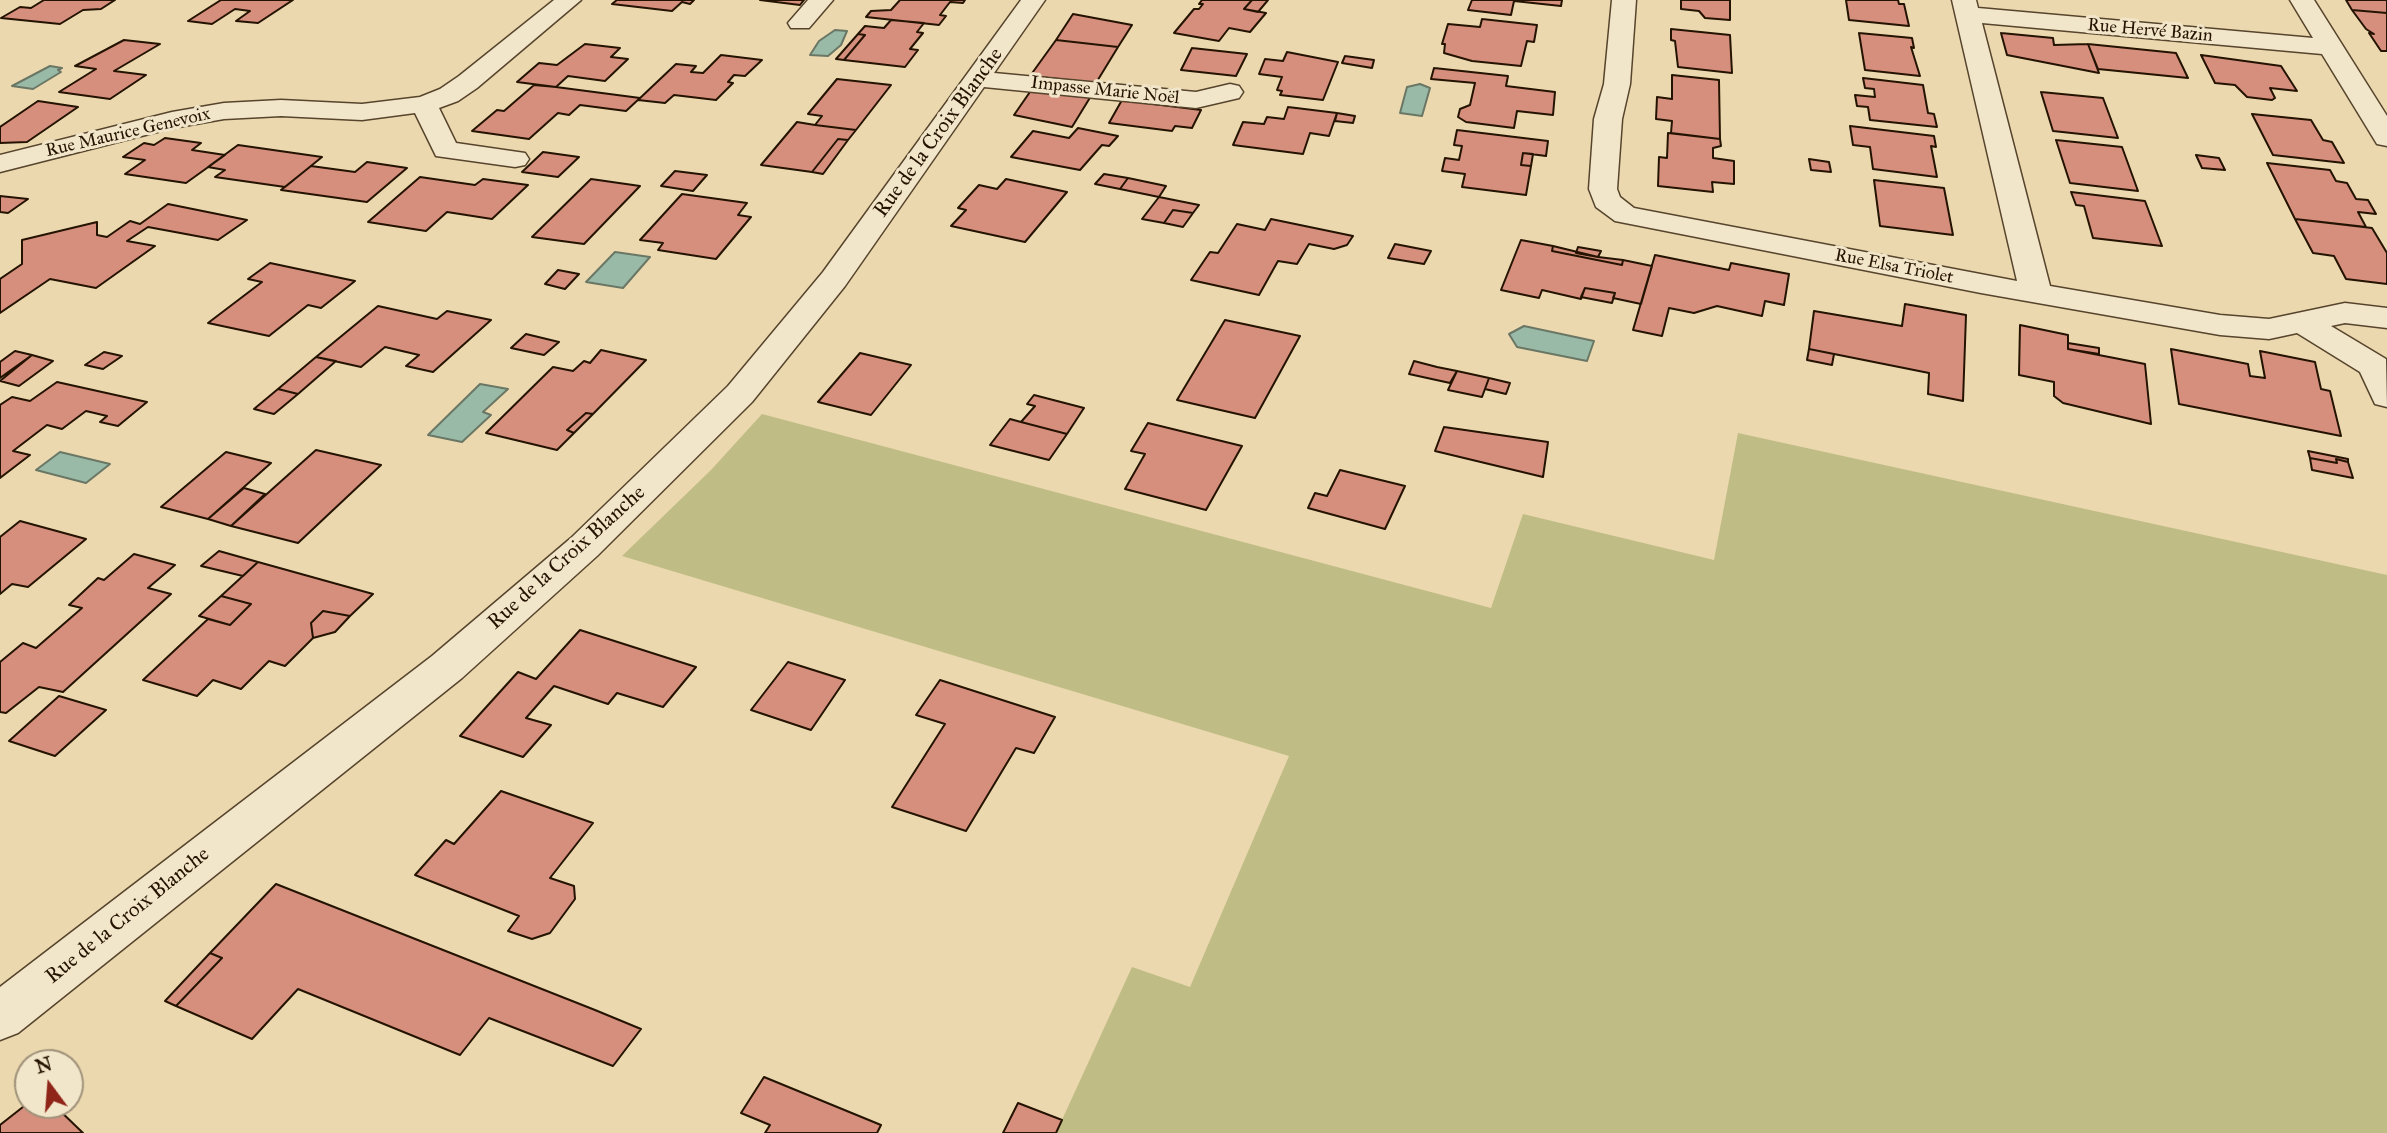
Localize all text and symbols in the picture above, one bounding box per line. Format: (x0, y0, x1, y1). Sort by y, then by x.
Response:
street label: Rue Hervé Bazin (2086, 15, 2214, 47)
street label: Rue de la Croix Blanche (869, 43, 1009, 223)
street label: Impasse Marie Noël (1029, 72, 1181, 110)
street label: Rue Maurice Genevoix (44, 104, 212, 162)
street label: Rue Elsa Triolet (1833, 245, 1955, 289)
street label: Rue de la Croix Blanche (483, 481, 651, 635)
street label: Rue de la Croix Blanche (41, 842, 215, 990)
north arrow (14, 1049, 84, 1119)
text: N (33, 1052, 55, 1079)

